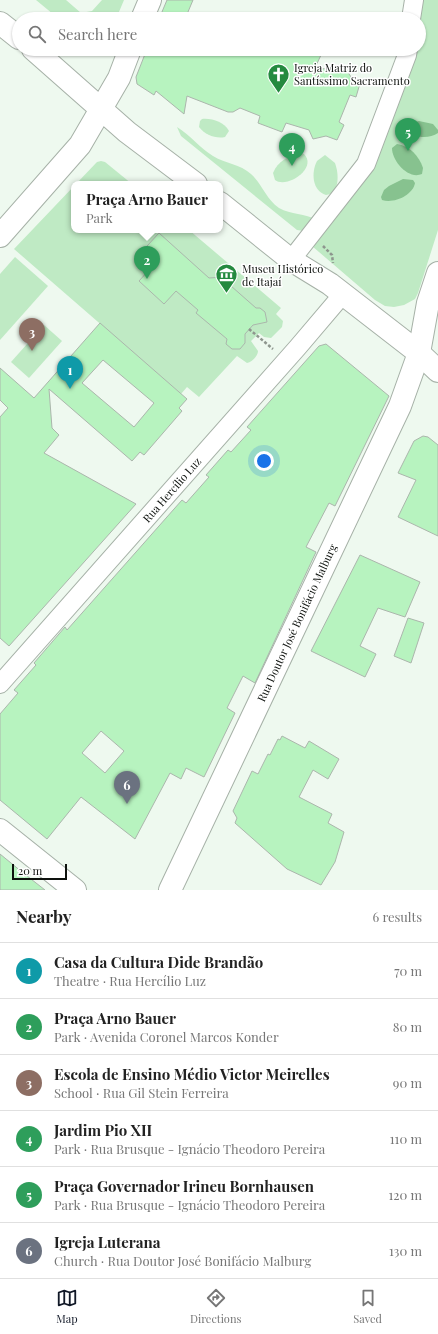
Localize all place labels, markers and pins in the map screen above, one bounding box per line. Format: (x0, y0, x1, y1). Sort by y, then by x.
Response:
place label: Igreja Matriz do Santíssimo Sacramento (294, 60, 410, 88)
church icon: Igreja Matriz do Santíssimo Sacramento (265, 61, 291, 94)
pin: 5 (395, 118, 421, 151)
pin: 4 (279, 133, 305, 166)
pin: 2 (134, 246, 160, 279)
place label: Museu Histórico de Itajaí (242, 261, 323, 289)
museum icon: Museu Histórico de Itajaí (214, 262, 240, 295)
pin: 3 (19, 318, 45, 351)
pin: 1 (57, 356, 83, 389)
pin: 6 (114, 771, 140, 804)

